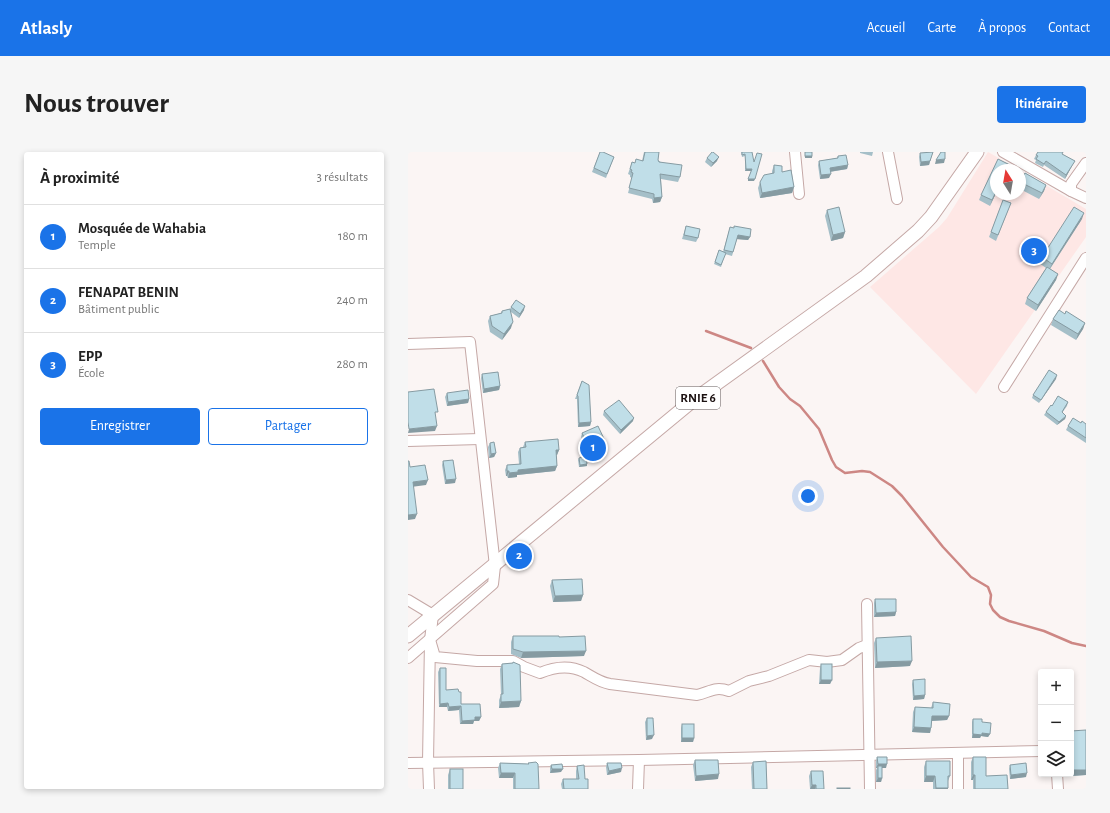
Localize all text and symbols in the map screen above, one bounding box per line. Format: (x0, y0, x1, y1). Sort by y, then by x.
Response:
text: Atlasly (20, 19, 72, 38)
text: Accueil (866, 21, 905, 35)
text: Carte (927, 21, 956, 35)
text: À propos (978, 21, 1026, 35)
text: Contact (1048, 21, 1090, 35)
button: Itinéraire (997, 86, 1086, 123)
text: Nous trouver (24, 90, 169, 118)
north arrow (990, 164, 1026, 200)
text: À proximité (40, 169, 120, 186)
text: 3 résultats (317, 171, 368, 184)
text: Mosquée de Wahabia (78, 221, 206, 236)
text: 1 (51, 230, 55, 243)
text: 180 m (338, 230, 368, 243)
pin: 3 (1021, 236, 1047, 266)
text: Temple (78, 239, 116, 252)
text: FENAPAT BENIN (78, 285, 179, 300)
text: 2 (50, 294, 56, 307)
text: 240 m (336, 294, 368, 307)
text: Bâtiment public (78, 303, 159, 316)
text: EPP (78, 349, 102, 364)
text: 3 (50, 358, 56, 371)
text: 280 m (337, 358, 368, 371)
text: École (78, 367, 105, 380)
road number: RNIE 6 (676, 387, 720, 409)
button: Enregistrer (40, 408, 200, 445)
button: Partager (208, 408, 368, 445)
pin: 1 (580, 433, 606, 463)
your location (798, 486, 818, 506)
pin: 2 (506, 541, 532, 571)
map controls (1038, 669, 1074, 777)
button: + (1038, 669, 1074, 705)
button: − (1038, 705, 1074, 741)
button: layers (1038, 741, 1074, 777)

